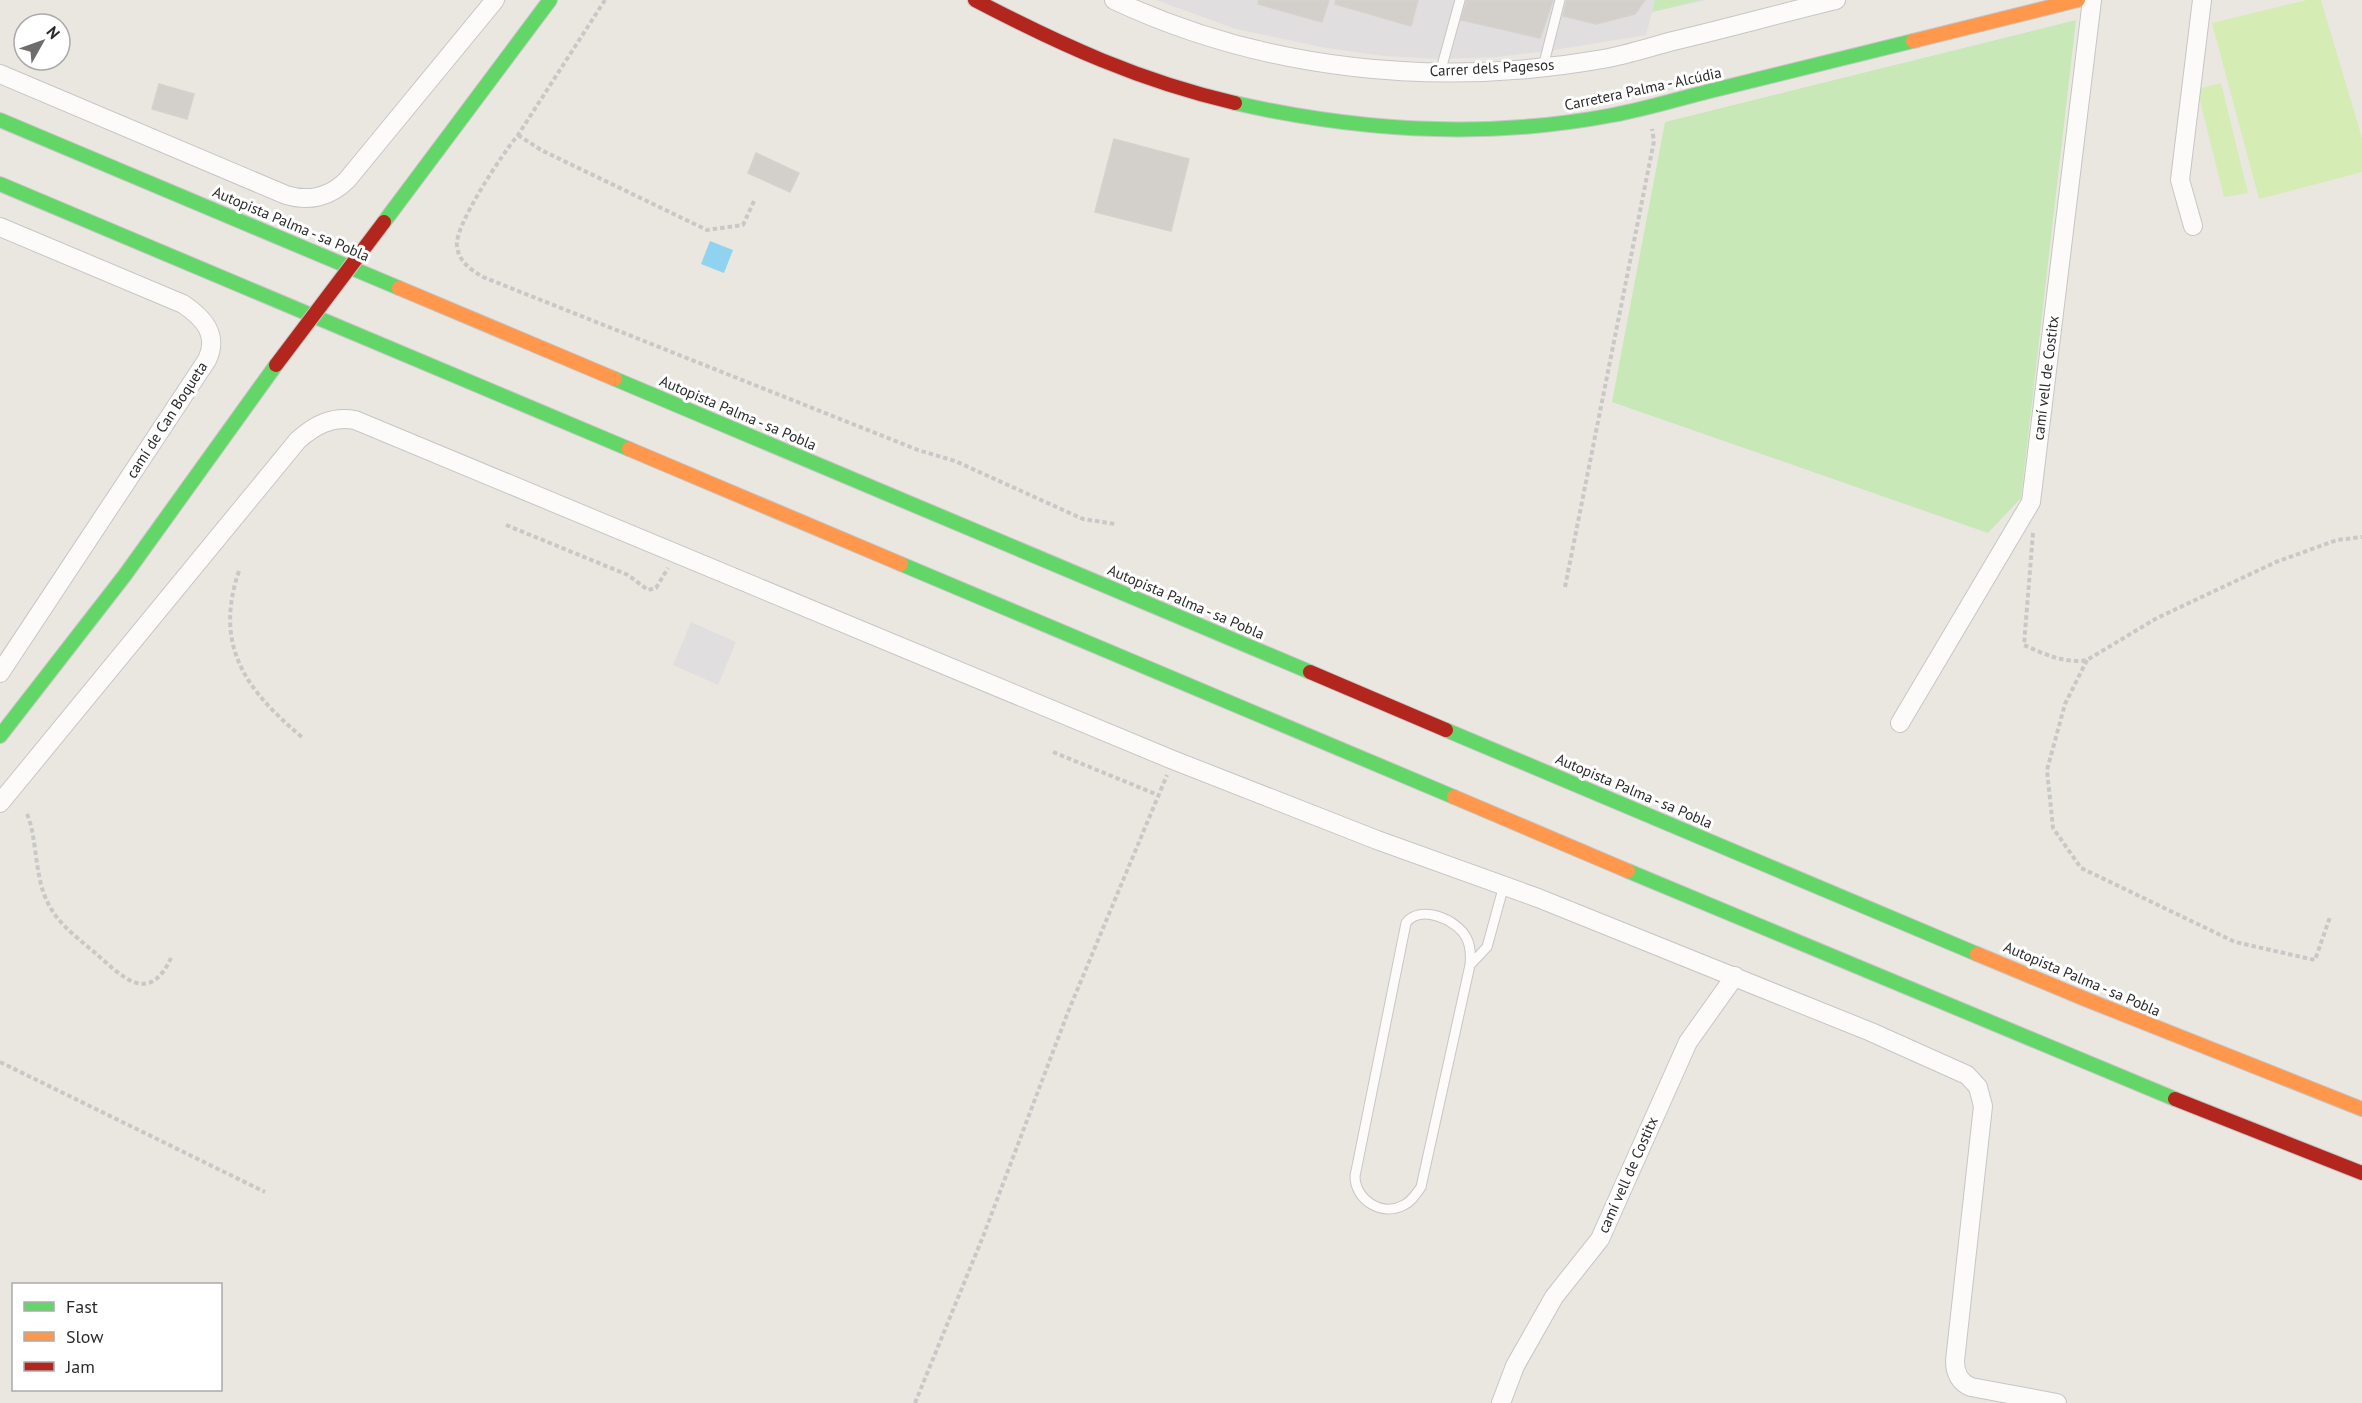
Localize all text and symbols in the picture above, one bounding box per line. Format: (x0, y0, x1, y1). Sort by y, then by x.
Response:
north arrow (12, 12, 72, 72)
text: N (42, 22, 65, 43)
street label: Carrer dels Pagesos (1429, 55, 1555, 80)
street label: Carretera Palma - Alcúdia (1563, 63, 1723, 114)
street label: Autopista Palma - sa Pobla (210, 182, 373, 265)
street label: camí vell de Costitx (2028, 314, 2063, 441)
street label: camí de Can Boqueta (122, 358, 211, 482)
street label: Autopista Palma - sa Pobla (657, 371, 820, 454)
street label: Autopista Palma - sa Pobla (1105, 560, 1268, 643)
street label: Autopista Palma - sa Pobla (1553, 749, 1716, 832)
street label: Autopista Palma - sa Pobla (2001, 937, 2164, 1020)
street label: camí vell de Costitx (1593, 1113, 1662, 1236)
legend (12, 1283, 222, 1391)
text: Fast (66, 1295, 98, 1318)
text: Slow (66, 1325, 104, 1348)
text: Jam (65, 1355, 95, 1378)

